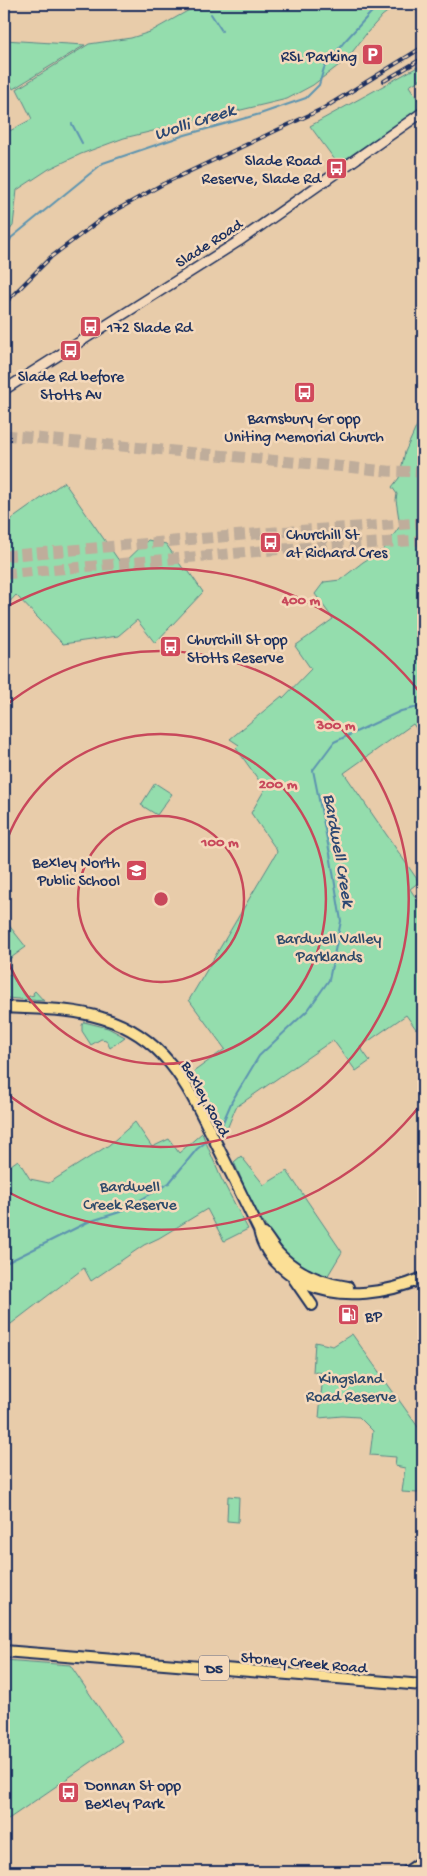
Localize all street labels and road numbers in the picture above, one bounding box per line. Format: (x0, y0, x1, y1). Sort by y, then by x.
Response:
street label: Slade Road (173, 215, 248, 274)
street label: Bexley Road (175, 1058, 233, 1142)
street label: Stoney Creek Road (240, 1650, 369, 1680)
road number: D5 (199, 1656, 229, 1680)

